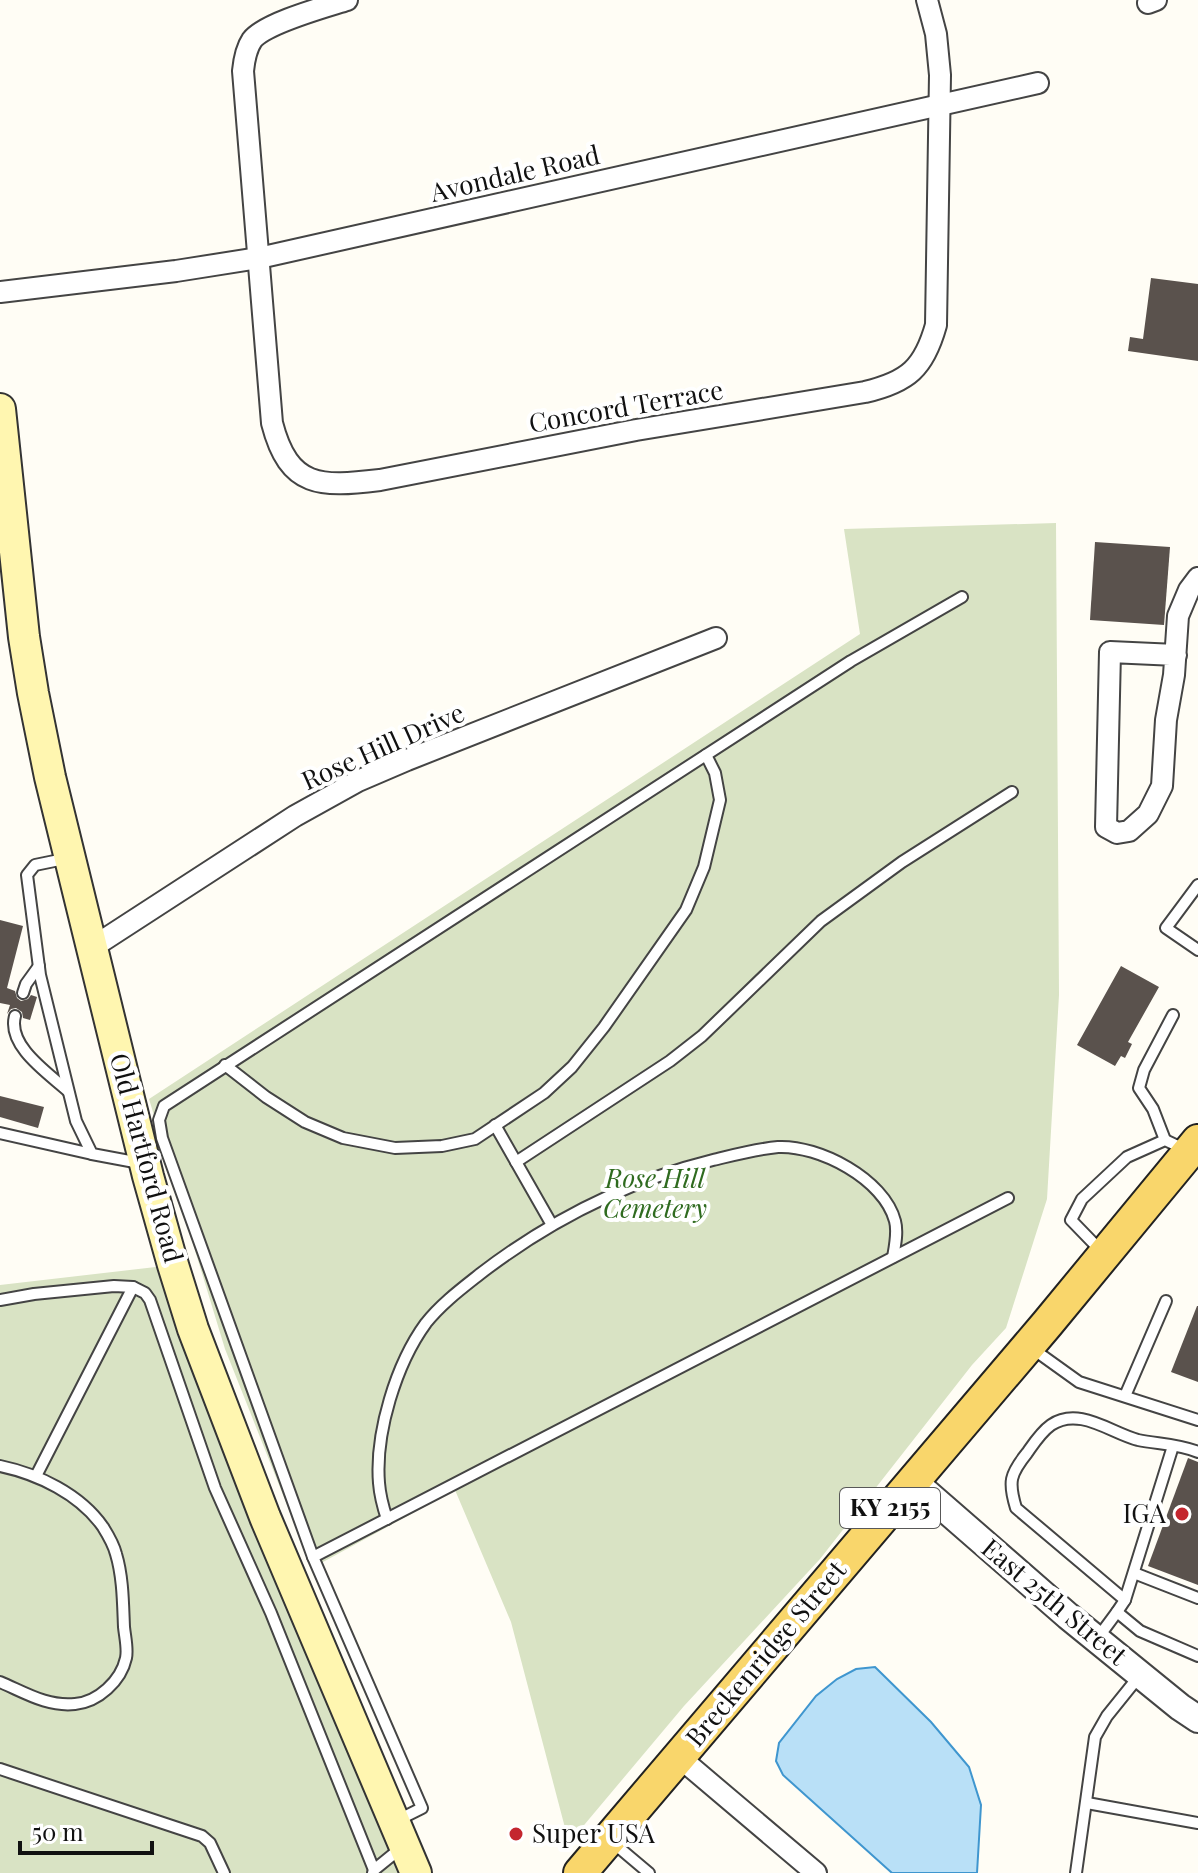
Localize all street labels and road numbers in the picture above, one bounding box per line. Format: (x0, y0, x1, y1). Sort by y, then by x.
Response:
street label: Avondale Road (426, 136, 603, 209)
street label: Concord Terrace (526, 371, 726, 440)
street label: Rose Hill Drive (296, 694, 469, 797)
street label: Old Hartford Road (103, 1049, 192, 1266)
road number: KY 2155 (840, 1488, 940, 1528)
street label: East 25th Street (975, 1530, 1136, 1673)
street label: Breckenridge Street (677, 1552, 853, 1753)

